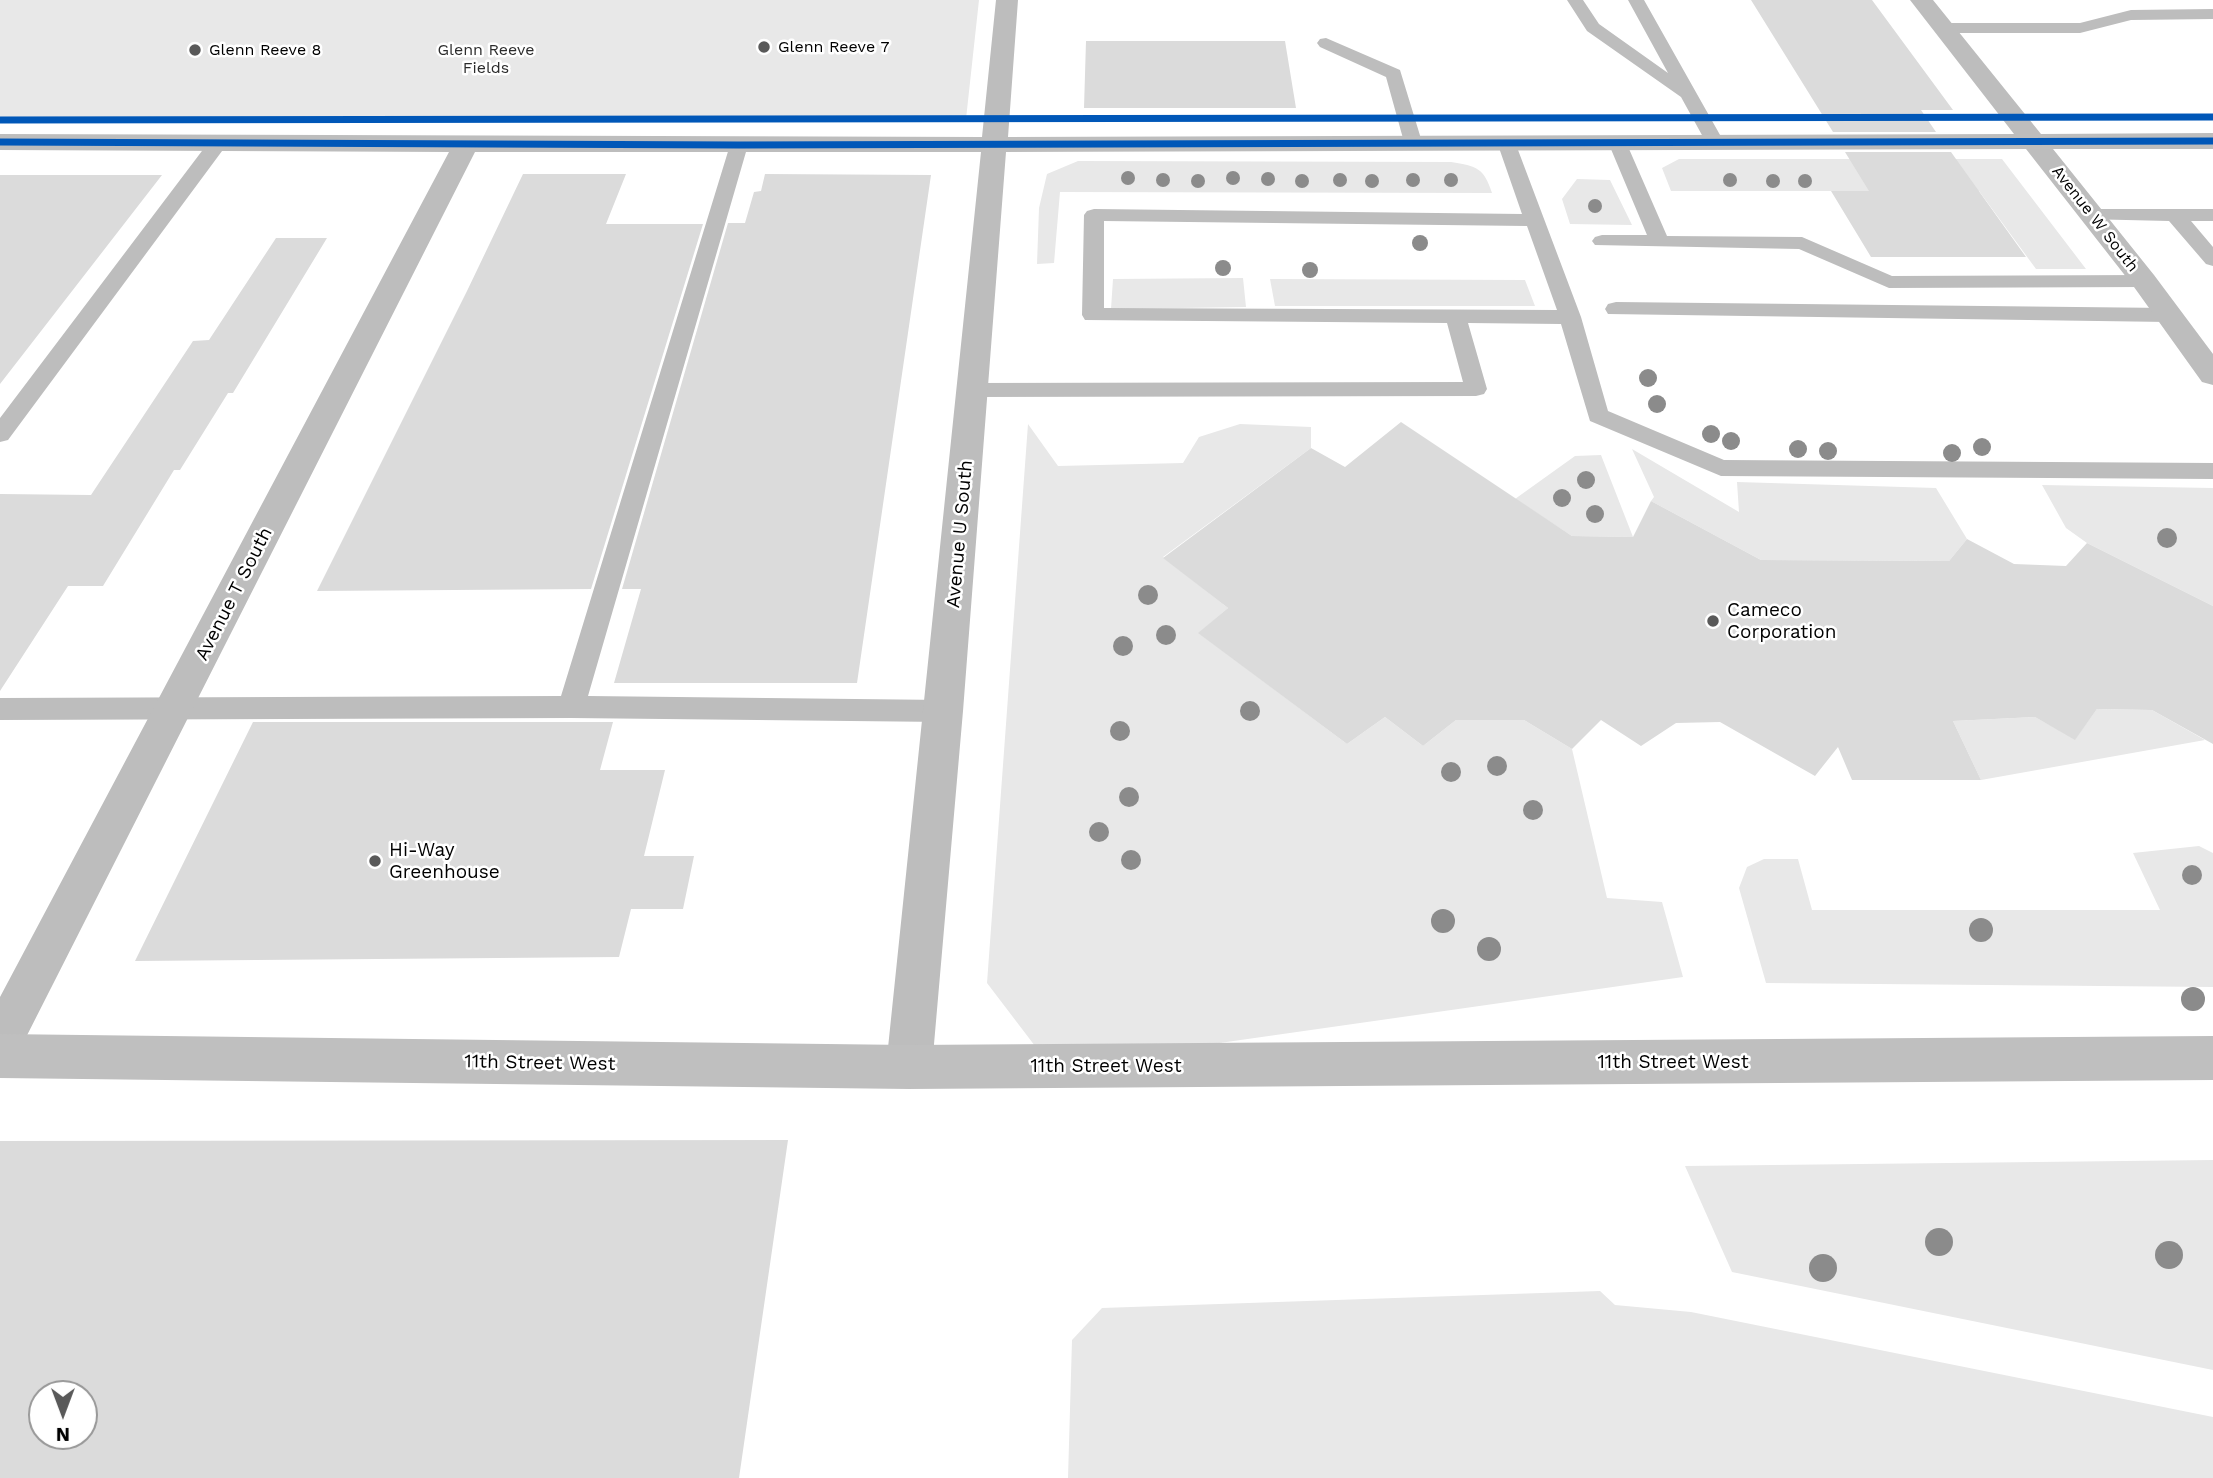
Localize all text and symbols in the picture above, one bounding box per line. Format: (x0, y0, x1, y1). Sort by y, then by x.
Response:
place label: Glenn Reeve 7 (778, 37, 890, 57)
marker: Glenn Reeve 7 (756, 39, 772, 55)
place label: Glenn Reeve 8 (209, 40, 321, 60)
park label: Glenn Reeve Fields (437, 40, 535, 78)
marker: Glenn Reeve 8 (187, 42, 203, 58)
street label: Avenue W South (2048, 162, 2142, 276)
street label: Avenue U South (942, 459, 978, 609)
street label: Avenue T South (191, 523, 277, 665)
place label: Cameco Corporation (1727, 599, 1837, 643)
marker: Cameco Corporation (1705, 613, 1721, 629)
place label: Hi-Way Greenhouse (389, 839, 500, 883)
marker: Hi-Way Greenhouse (367, 853, 383, 869)
street label: 11th Street West (464, 1050, 616, 1076)
street label: 11th Street West (1597, 1051, 1749, 1073)
street label: 11th Street West (1030, 1055, 1182, 1077)
north arrow (28, 1380, 98, 1450)
text: N (56, 1423, 70, 1446)

